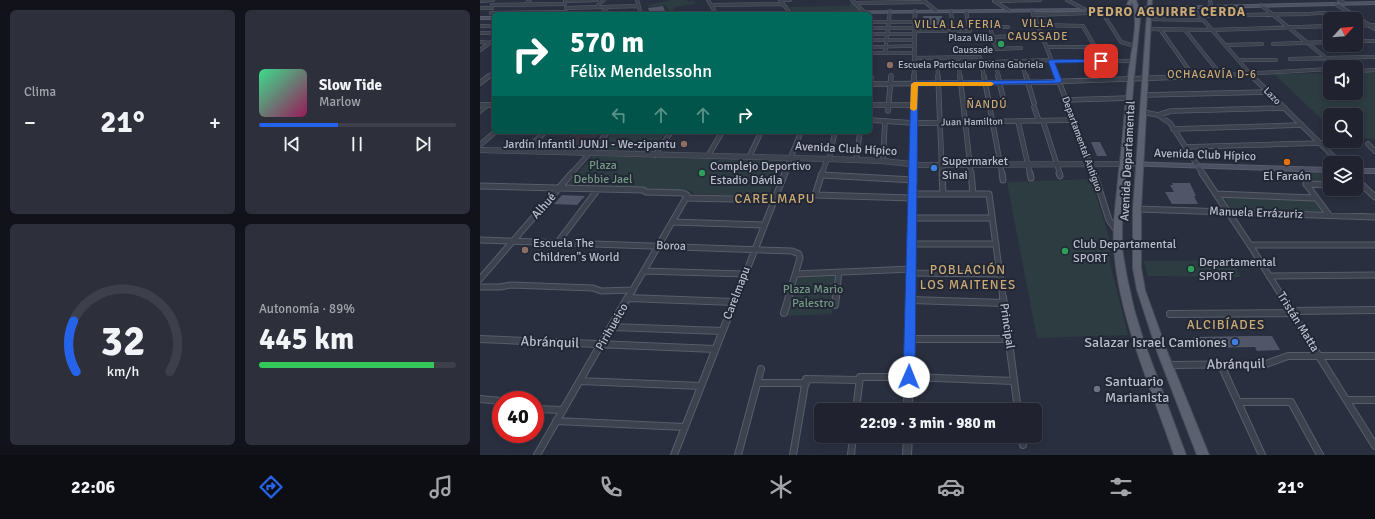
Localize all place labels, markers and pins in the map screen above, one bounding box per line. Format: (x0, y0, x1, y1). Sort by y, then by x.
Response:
place label: Plaza Villa Caussade (948, 32, 993, 56)
marker: Plaza Villa Caussade (996, 39, 1006, 49)
pin (1084, 44, 1118, 78)
place label: Escuela Particular Divina Gabriela (898, 59, 1044, 71)
marker: Escuela Particular Divina Gabriela (885, 60, 895, 70)
place label: Jardín Infantil JUNJI - We-zipantu (503, 137, 676, 152)
marker: Jardín Infantil JUNJI - We-zipantu (679, 139, 689, 149)
place label: Supermarket Sinai (942, 154, 1008, 183)
marker: El Faraón (1282, 157, 1292, 167)
place label: Complejo Deportivo Estadio Dávila (710, 159, 811, 188)
marker: Supermarket Sinai (929, 163, 939, 173)
marker: Complejo Deportivo Estadio Dávila (697, 168, 707, 178)
place label: El Faraón (1263, 169, 1311, 184)
place label: Escuela The Children"s World (533, 236, 619, 265)
place label: Club Departamental SPORT (1073, 237, 1177, 266)
marker: Escuela The Children"s World (520, 245, 530, 255)
marker: Club Departamental SPORT (1060, 246, 1070, 256)
place label: Departamental SPORT (1199, 255, 1277, 284)
marker: Departamental SPORT (1186, 264, 1196, 274)
place label: Salazar Israel Camiones (1084, 334, 1227, 351)
marker: Salazar Israel Camiones (1230, 337, 1240, 347)
place label: Santuario Marianista (1105, 373, 1169, 406)
marker: Santuario Marianista (1092, 384, 1102, 394)

